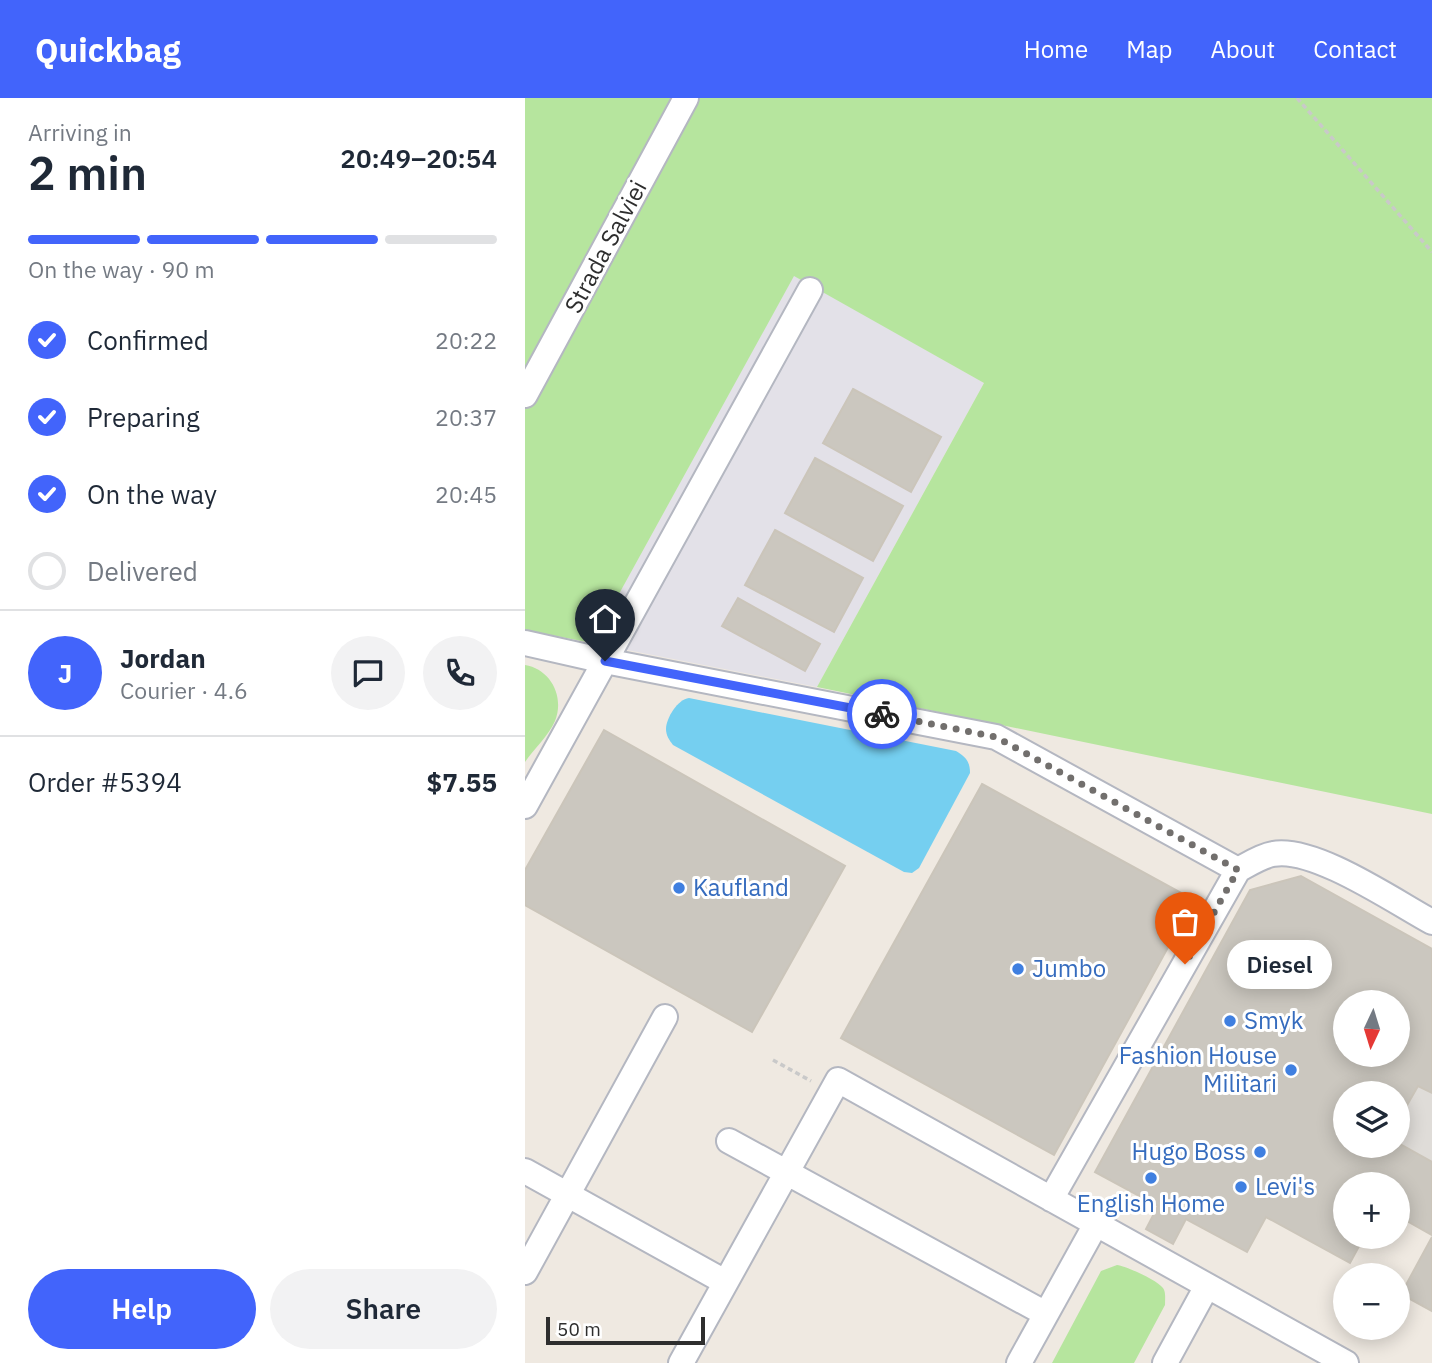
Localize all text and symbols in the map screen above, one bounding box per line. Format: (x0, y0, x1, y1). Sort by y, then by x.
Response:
text: Quickbag (35, 28, 181, 71)
text: Home (1024, 33, 1088, 65)
text: Map (1126, 33, 1172, 65)
text: About (1210, 33, 1275, 65)
text: Contact (1313, 33, 1397, 65)
text: Arriving in (28, 117, 132, 147)
text: 20:49–20:54 (340, 141, 497, 175)
text: 2 min (28, 143, 147, 203)
street label: Strada Salviei (557, 174, 654, 319)
text: On the way · 90 m (28, 254, 215, 284)
icon: check (28, 321, 66, 359)
text: Confirmed (87, 323, 209, 357)
text: 20:22 (435, 325, 497, 355)
icon: check (28, 398, 66, 436)
text: Preparing (87, 400, 200, 434)
text: 20:37 (435, 402, 497, 432)
icon: check (28, 475, 66, 513)
text: On the way (87, 477, 217, 511)
text: 20:45 (435, 479, 497, 509)
text: Delivered (87, 554, 198, 588)
pin (575, 589, 635, 661)
icon: home (586, 600, 624, 638)
button: chat (331, 636, 405, 710)
button: phone (423, 636, 497, 710)
text: Jordan (120, 641, 206, 675)
text: J (58, 656, 72, 690)
text: Courier · 4.6 (120, 675, 248, 705)
courier (847, 679, 917, 749)
icon: bike (863, 695, 901, 733)
text: Order #5394 (28, 765, 182, 799)
text: $7.55 (427, 765, 497, 799)
place label: Kaufland (693, 871, 789, 903)
marker: Kaufland (671, 880, 687, 896)
pin (1155, 892, 1215, 964)
icon: bag (1166, 903, 1204, 941)
callout: Diesel (1227, 940, 1332, 988)
text: Diesel (1246, 949, 1313, 979)
place label: Jumbo (1032, 952, 1106, 984)
marker: Jumbo (1010, 961, 1026, 977)
north arrow (1333, 990, 1411, 1068)
map controls (1333, 990, 1410, 1340)
place label: Smyk (1244, 1004, 1304, 1036)
marker: Smyk (1222, 1013, 1238, 1029)
place label: Fashion House Militari (1119, 1039, 1277, 1099)
marker: Fashion House Militari (1283, 1062, 1299, 1078)
button: layers (1333, 1081, 1410, 1158)
place label: Hugo Boss (1131, 1135, 1246, 1167)
marker: Hugo Boss (1252, 1144, 1268, 1160)
marker: English Home (1143, 1170, 1159, 1186)
place label: Levi's (1255, 1170, 1315, 1202)
button: + (1333, 1172, 1410, 1249)
marker: Levi's (1233, 1179, 1249, 1195)
place label: English Home (1077, 1187, 1225, 1219)
button: − (1333, 1263, 1410, 1340)
button: Help (28, 1269, 256, 1349)
button: Share (270, 1269, 497, 1349)
scale bar (546, 1314, 705, 1346)
text: 50 m (557, 1317, 601, 1341)

